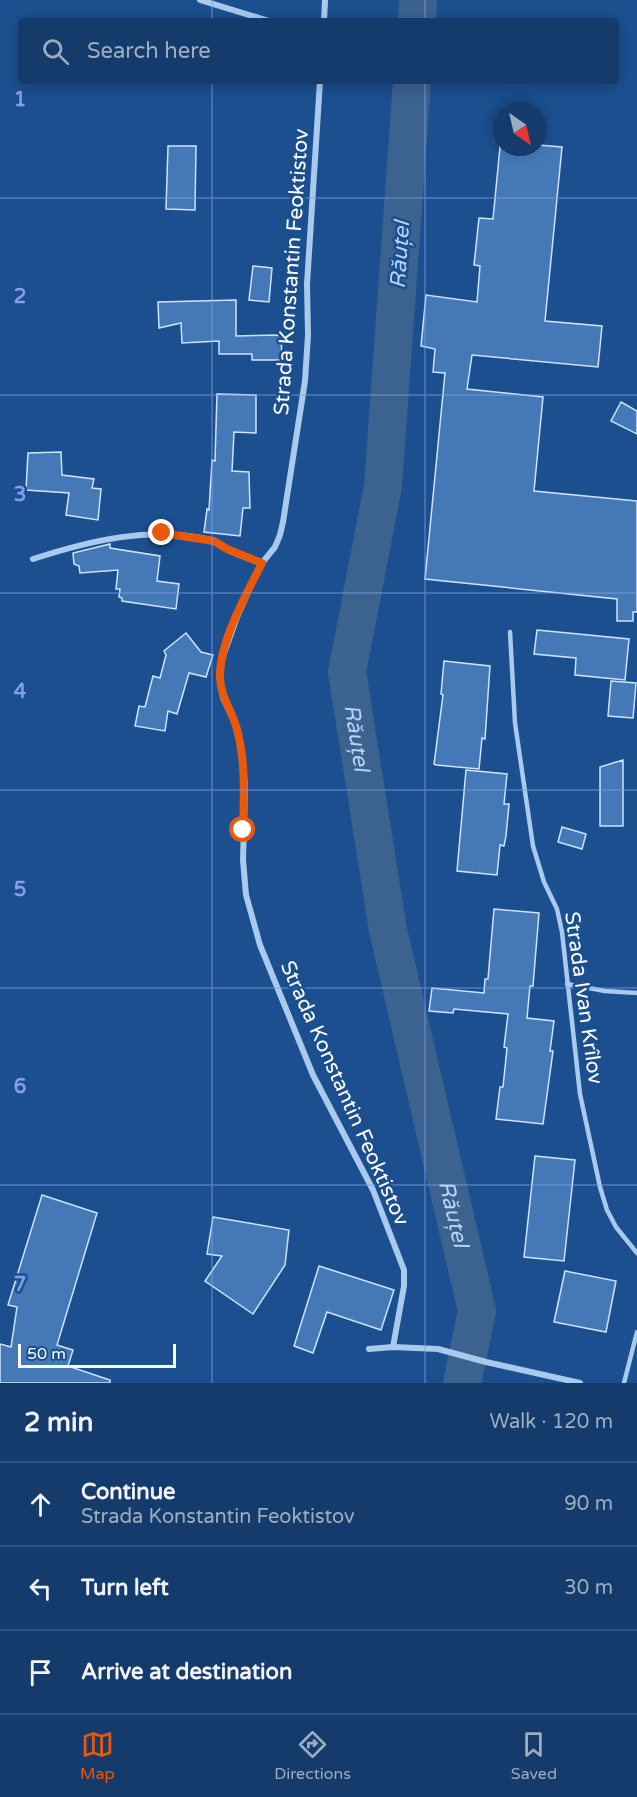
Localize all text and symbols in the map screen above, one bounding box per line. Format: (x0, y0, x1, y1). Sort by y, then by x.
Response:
search box (18, 18, 619, 84)
icon: search (39, 35, 72, 68)
text: Search here (87, 38, 211, 64)
text: 1 (14, 88, 26, 112)
north arrow (493, 102, 547, 156)
street label: Strada Konstantin Feoktistov (269, 128, 314, 416)
water label: Răuțel (385, 218, 415, 290)
text: 2 (14, 285, 26, 309)
text: 3 (14, 483, 26, 507)
route end (148, 519, 174, 545)
text: 4 (14, 680, 27, 704)
water label: Răuțel (338, 702, 375, 776)
route start (229, 816, 255, 842)
text: 5 (14, 878, 26, 902)
street label: Strada Ivan Krîlov (559, 910, 608, 1086)
street label: Strada Konstantin Feoktistov (275, 957, 414, 1229)
text: 6 (14, 1075, 26, 1099)
water label: Răuțel (433, 1178, 474, 1252)
text: 7 (14, 1273, 26, 1297)
scale bar (18, 1341, 176, 1368)
text: 50 m (27, 1344, 66, 1364)
text: 2 min (24, 1407, 93, 1438)
text: Walk · 120 m (490, 1410, 613, 1434)
text: Continue (81, 1479, 176, 1505)
icon: ahead (24, 1488, 57, 1521)
text: 90 m (564, 1492, 613, 1516)
text: Strada Konstantin Feoktistov (81, 1505, 355, 1529)
icon: left (24, 1572, 57, 1605)
text: Turn left (81, 1575, 169, 1601)
text: 30 m (564, 1576, 613, 1600)
icon: arrive (24, 1656, 57, 1689)
text: Arrive at destination (81, 1659, 292, 1685)
tab: Map (80, 1728, 114, 1784)
tab: Directions (274, 1728, 351, 1784)
tab: Saved (511, 1728, 557, 1784)

